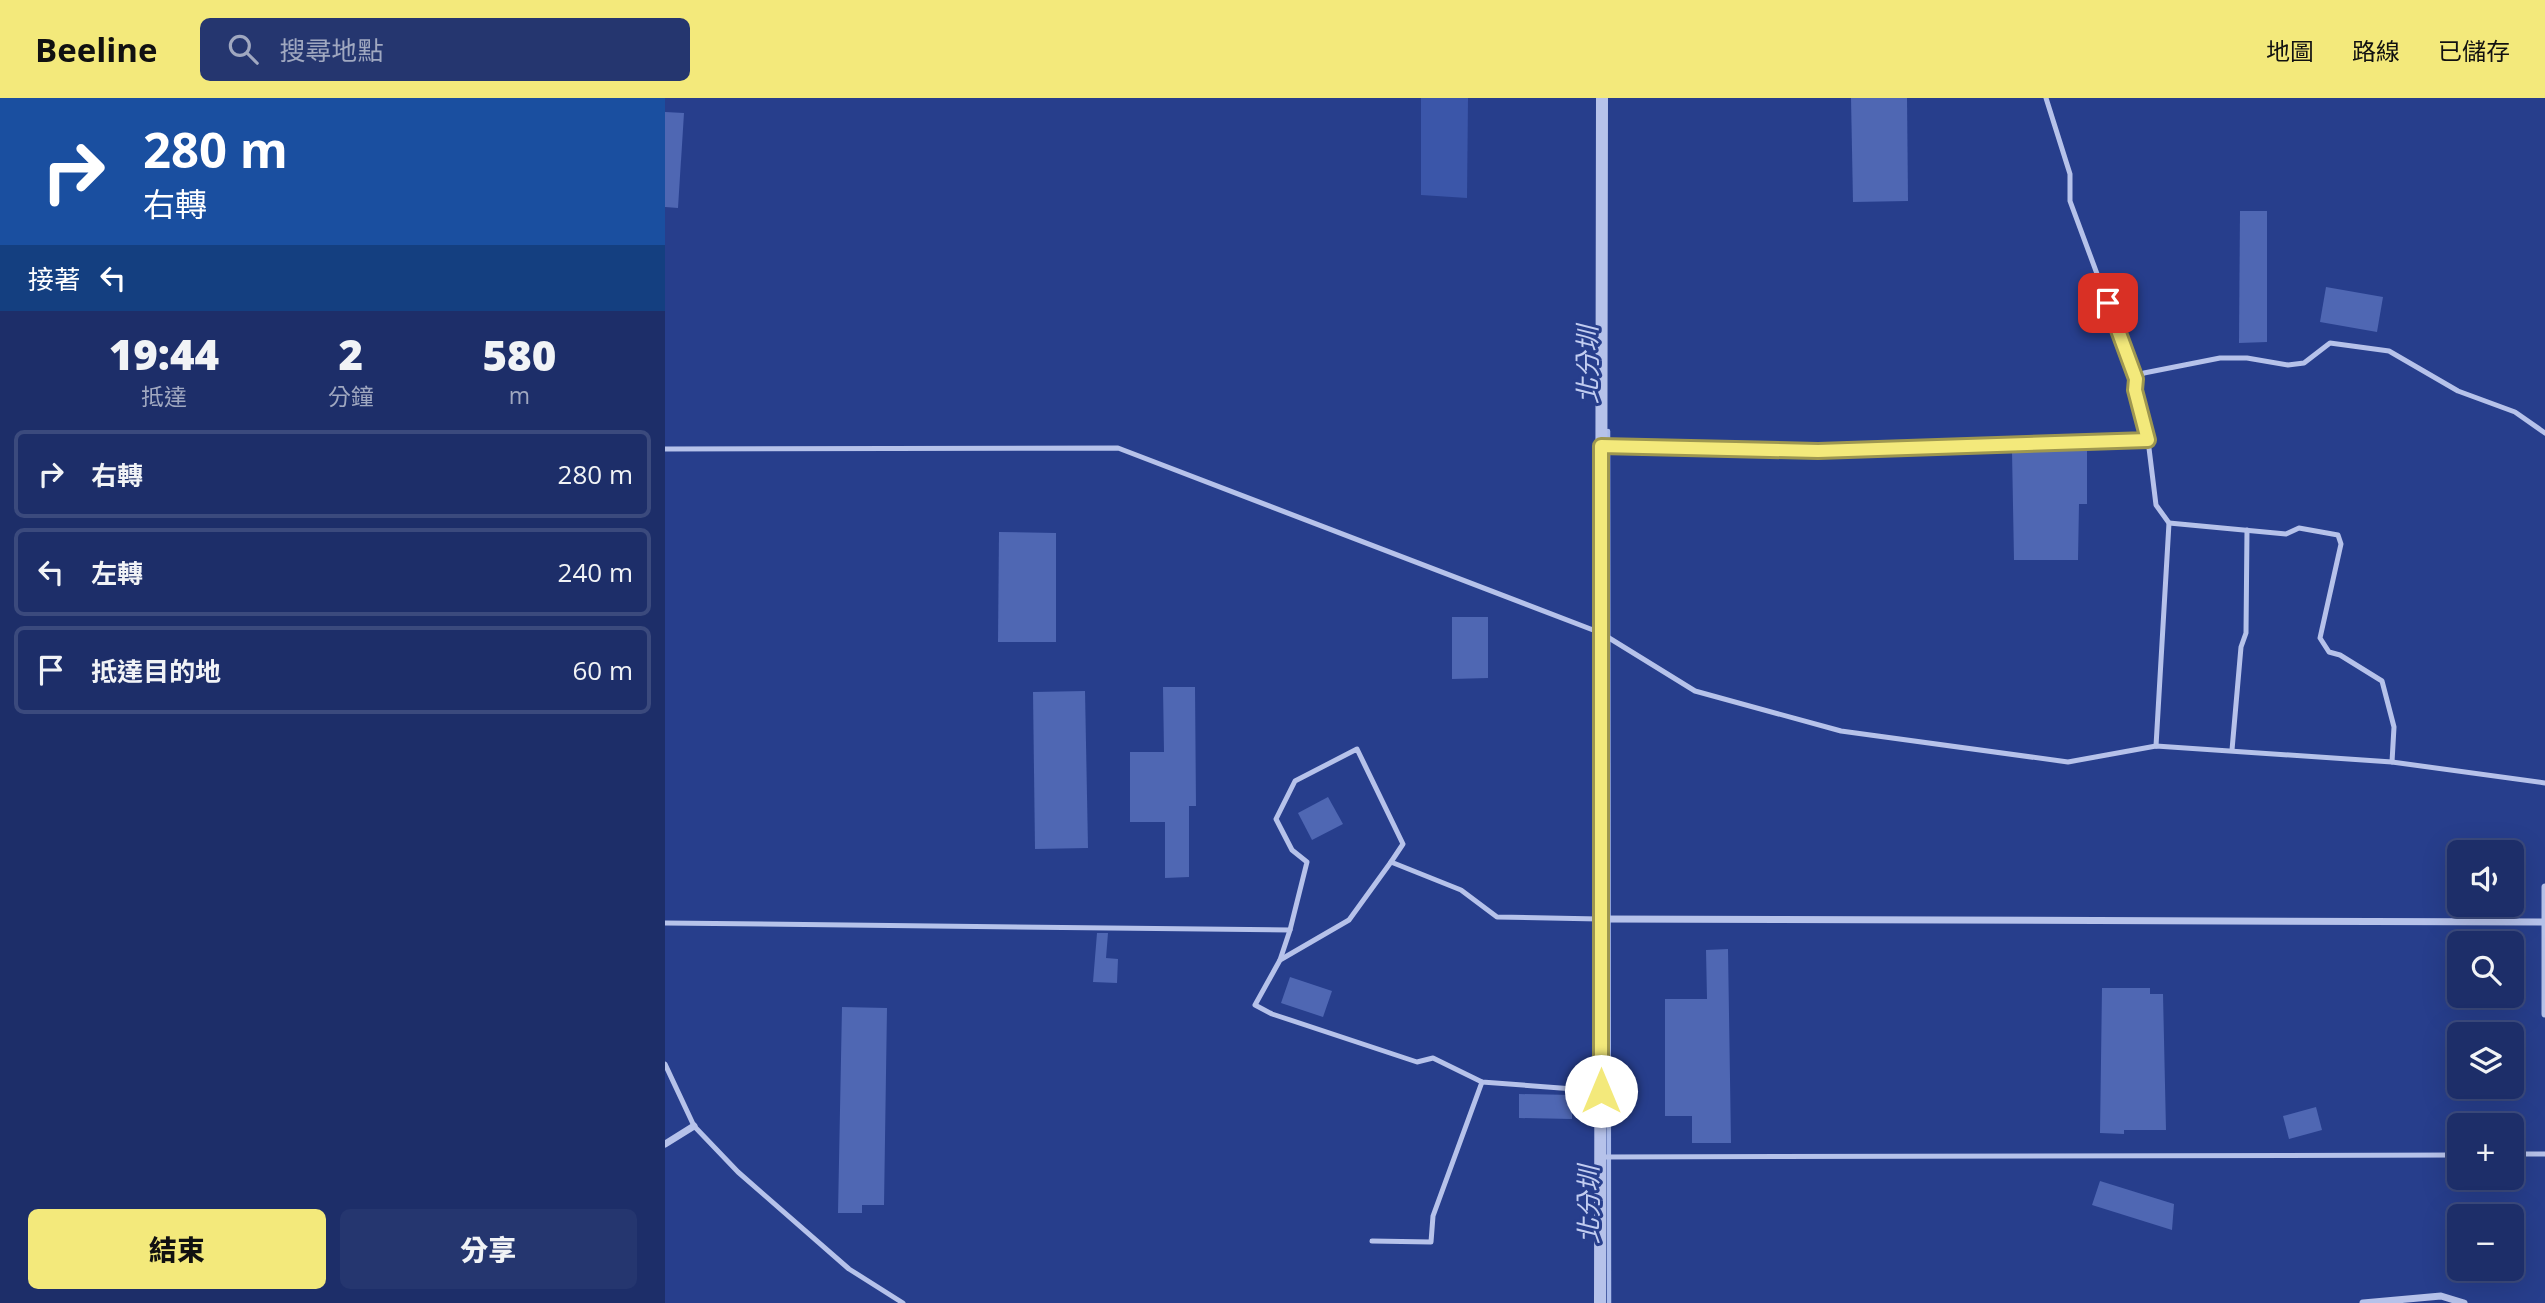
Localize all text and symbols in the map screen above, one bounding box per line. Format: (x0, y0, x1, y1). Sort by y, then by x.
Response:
search box (200, 18, 690, 81)
text: Beeline (35, 27, 158, 72)
icon: search (224, 30, 262, 68)
text: 搜尋地點 (280, 32, 384, 68)
text: 地圖 (2266, 34, 2314, 67)
text: 路線 (2352, 34, 2400, 67)
text: 已儲存 (2438, 34, 2510, 67)
text: 280 m (143, 116, 288, 182)
icon: right (28, 126, 119, 217)
text: 右轉 (143, 182, 207, 225)
icon: left (94, 259, 132, 297)
text: 接著 (28, 261, 80, 297)
pin (2078, 273, 2138, 333)
icon: arrive (2089, 284, 2127, 322)
water label: 北分圳 (1569, 322, 1605, 404)
text: 19:44 (109, 325, 219, 382)
text: 2 (339, 325, 363, 382)
text: 580 (483, 326, 556, 383)
text: m (509, 379, 530, 411)
text: 抵達 (141, 380, 187, 412)
text: 分鐘 (328, 380, 374, 412)
icon: right (32, 455, 70, 493)
text: 280 m (558, 456, 633, 492)
text: 右轉 (91, 457, 143, 493)
icon: left (32, 553, 70, 591)
text: 240 m (558, 554, 633, 590)
text: 左轉 (91, 555, 143, 591)
icon: arrive (32, 651, 70, 689)
text: 60 m (572, 652, 633, 688)
text: 抵達目的地 (91, 653, 221, 689)
map controls (2447, 840, 2524, 1281)
button: sound (2447, 840, 2524, 917)
button: search (2447, 931, 2524, 1008)
button: layers (2447, 1022, 2524, 1099)
position arrow (1564, 1054, 1638, 1128)
button: + (2447, 1113, 2524, 1190)
water label: 北分圳 (1570, 1162, 1606, 1244)
button: − (2447, 1204, 2524, 1281)
button: 結束 (28, 1209, 326, 1289)
button: 分享 (340, 1209, 637, 1289)

